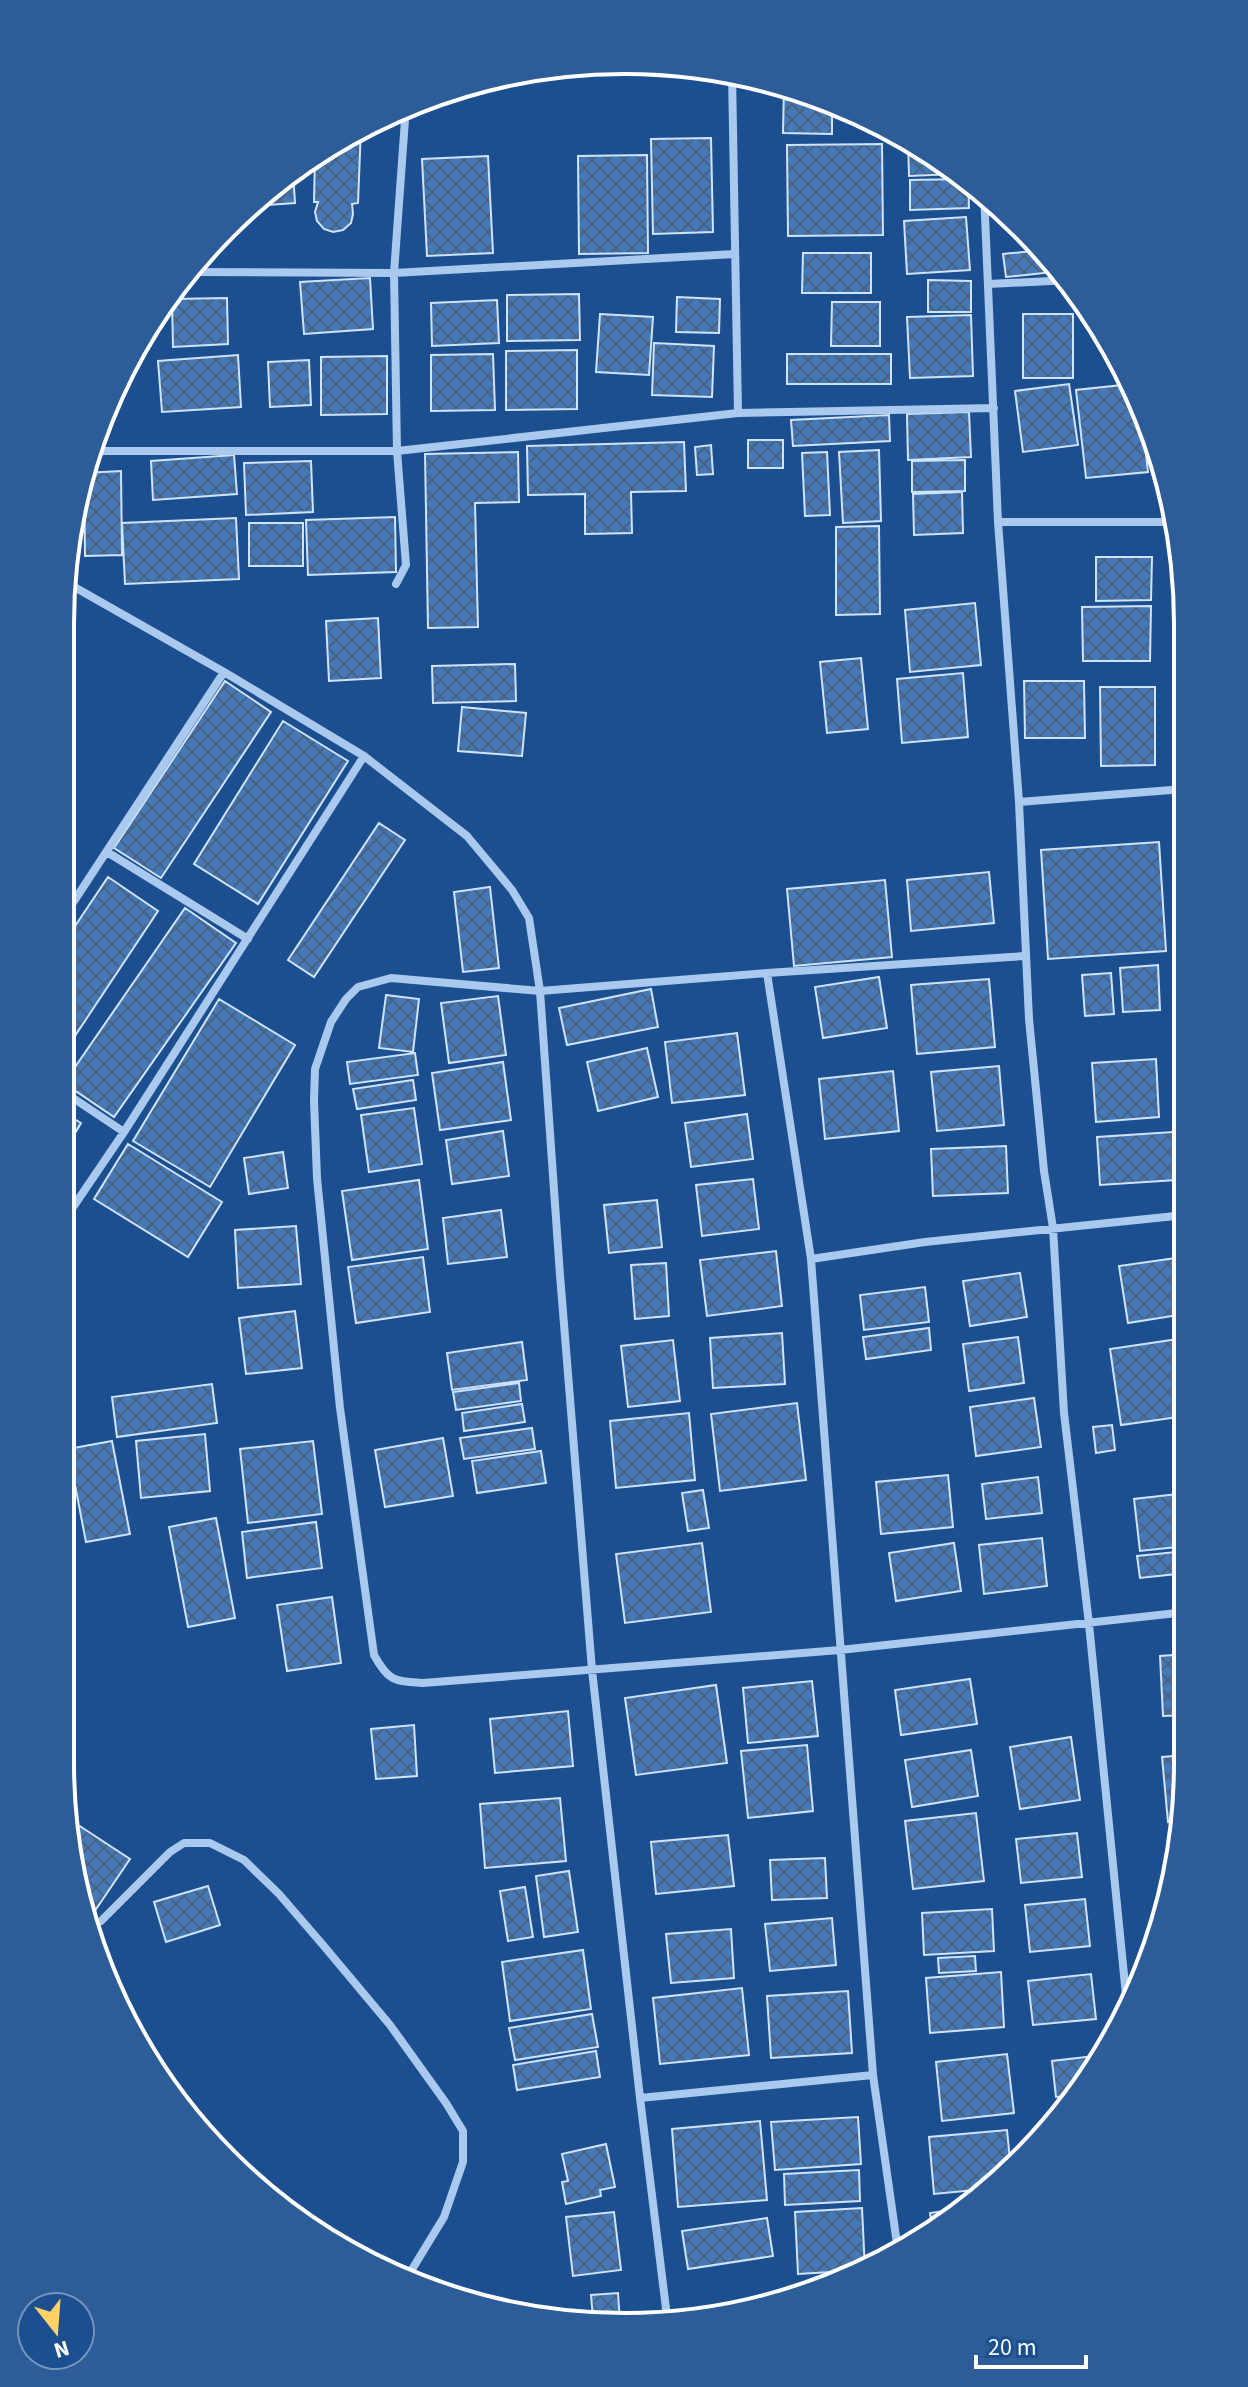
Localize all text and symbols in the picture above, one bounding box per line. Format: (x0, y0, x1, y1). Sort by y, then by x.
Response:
north arrow (16, 2291, 96, 2371)
scale bar (976, 2319, 1086, 2369)
text: 20 m (988, 2330, 1037, 2365)
text: N (50, 2332, 73, 2367)

